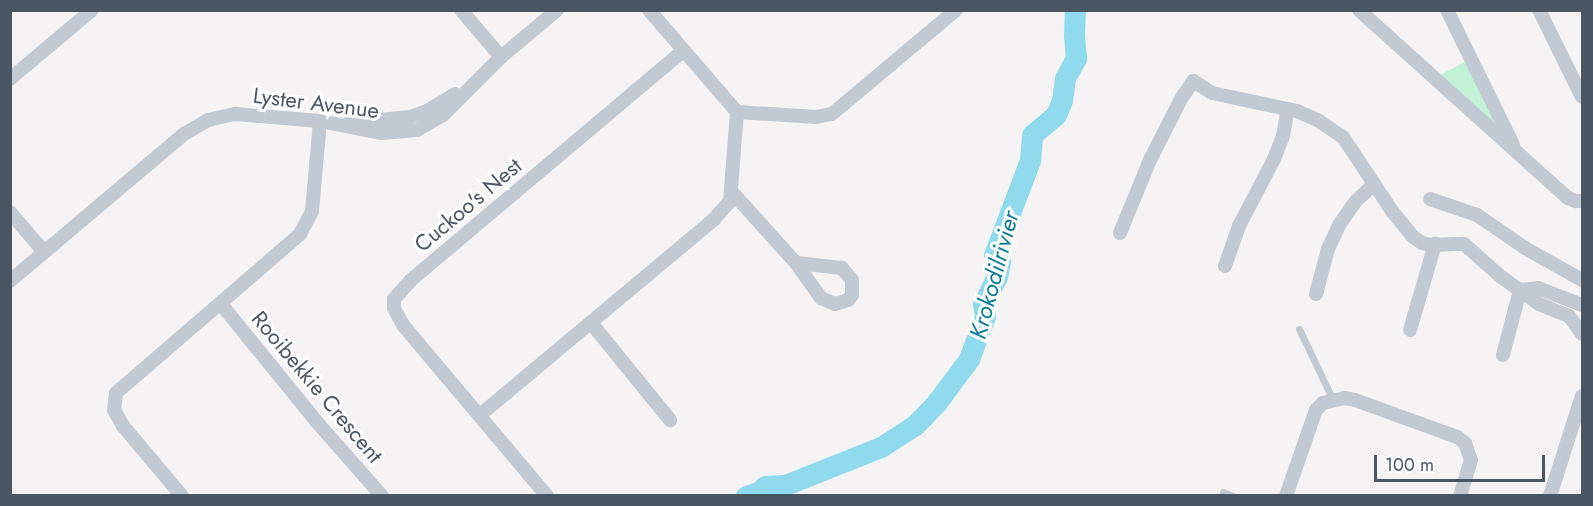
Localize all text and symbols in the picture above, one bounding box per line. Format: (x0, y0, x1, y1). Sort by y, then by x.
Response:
street label: Lyster Avenue (252, 82, 380, 124)
street label: Cuckoo's Nest (409, 152, 527, 258)
water label: Krokodilrivier (963, 208, 1025, 342)
street label: Rooibekkie Crescent (246, 306, 388, 468)
scale bar (1377, 443, 1548, 481)
text: 100 m (1385, 452, 1434, 478)

